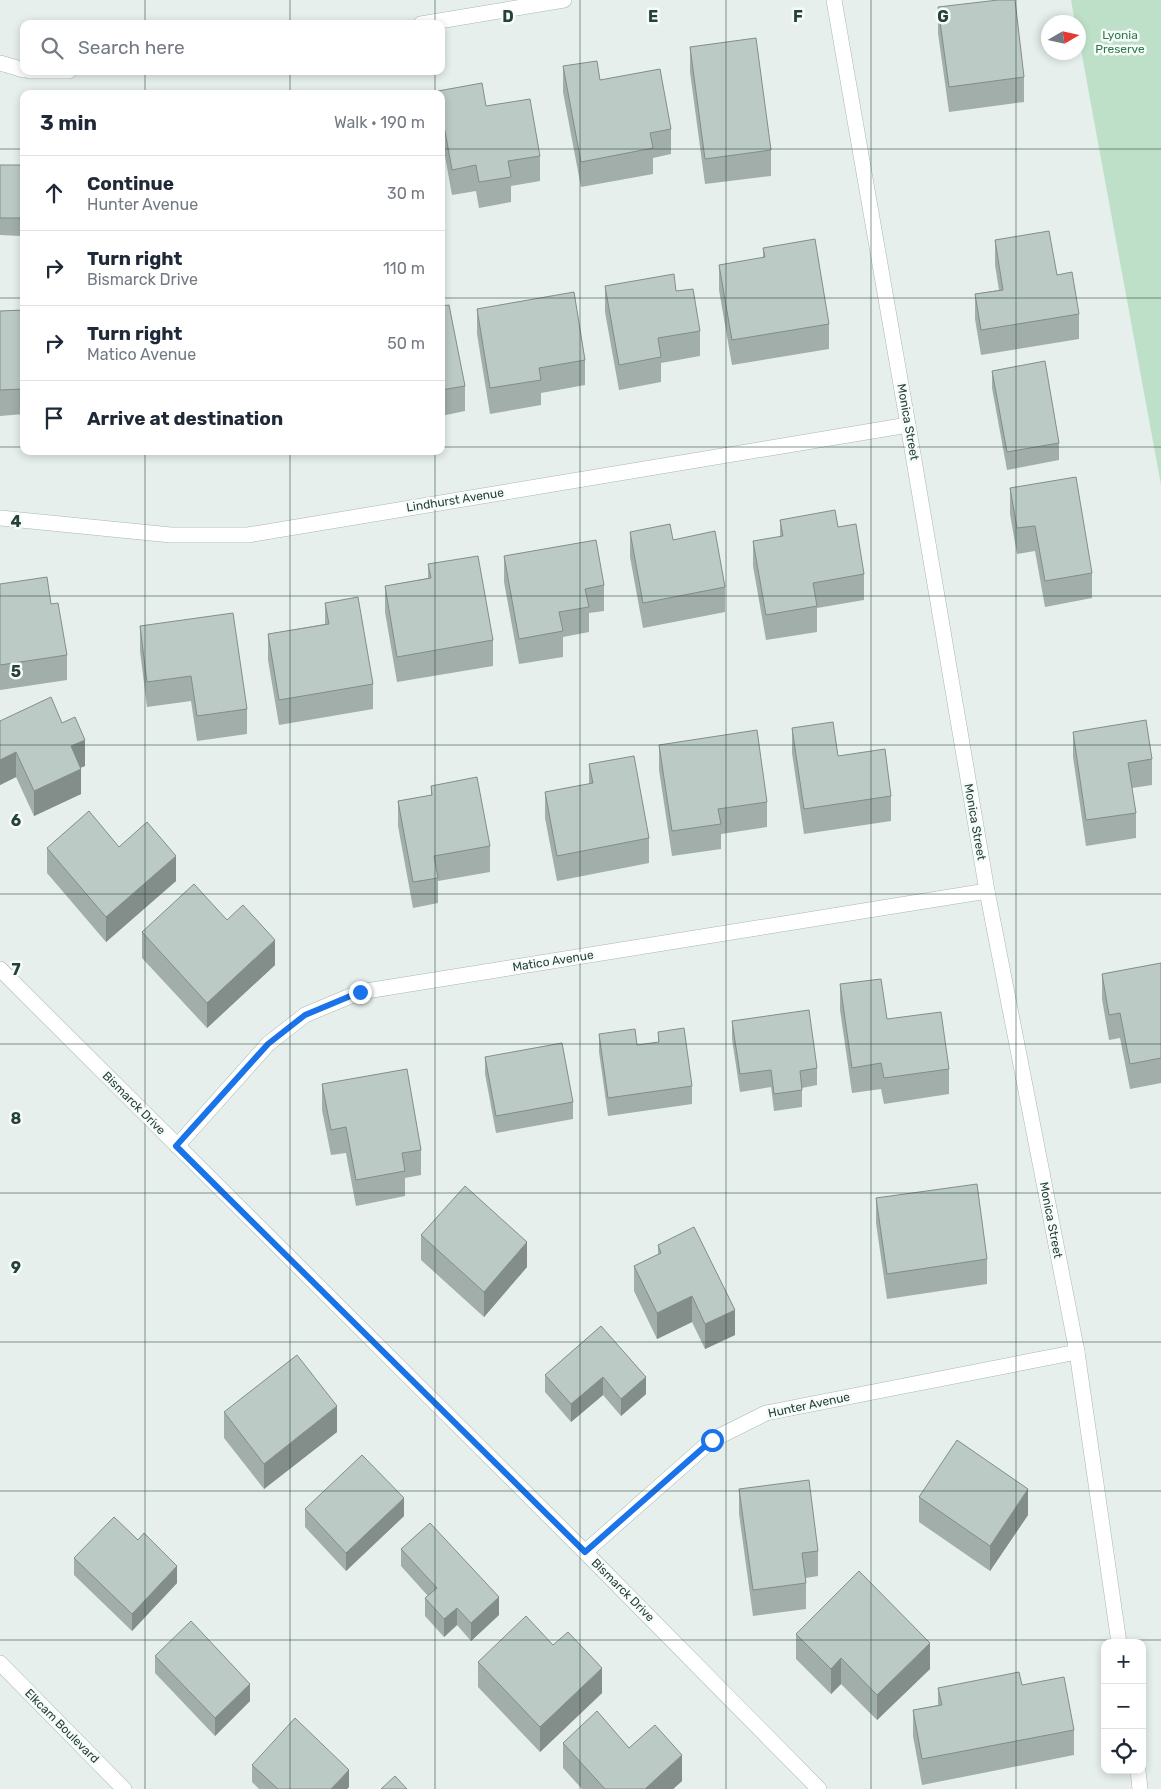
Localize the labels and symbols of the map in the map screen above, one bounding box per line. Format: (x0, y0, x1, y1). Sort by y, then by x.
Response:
text: D (502, 7, 514, 26)
text: E (648, 7, 658, 26)
text: F (793, 7, 803, 26)
text: G (937, 7, 949, 26)
north arrow (1041, 15, 1086, 60)
park label: Lyonia Preserve (1095, 28, 1145, 56)
street label: Monica Street (894, 383, 922, 462)
street label: Lindhurst Avenue (405, 485, 505, 515)
text: 4 (11, 512, 22, 531)
text: 5 (11, 662, 21, 681)
street label: Monica Street (961, 783, 989, 862)
text: 6 (11, 811, 21, 830)
street label: Matico Avenue (511, 948, 595, 974)
text: 7 (11, 960, 21, 979)
route end (349, 981, 372, 1004)
street label: Bismarck Drive (100, 1069, 169, 1138)
text: 8 (11, 1109, 22, 1128)
street label: Monica Street (1037, 1181, 1065, 1260)
text: 9 (11, 1258, 21, 1277)
street label: Hunter Avenue (767, 1389, 851, 1421)
route start (701, 1429, 724, 1452)
street label: Bismarck Drive (589, 1556, 658, 1625)
street label: Elkcam Boulevard (22, 1686, 102, 1766)

